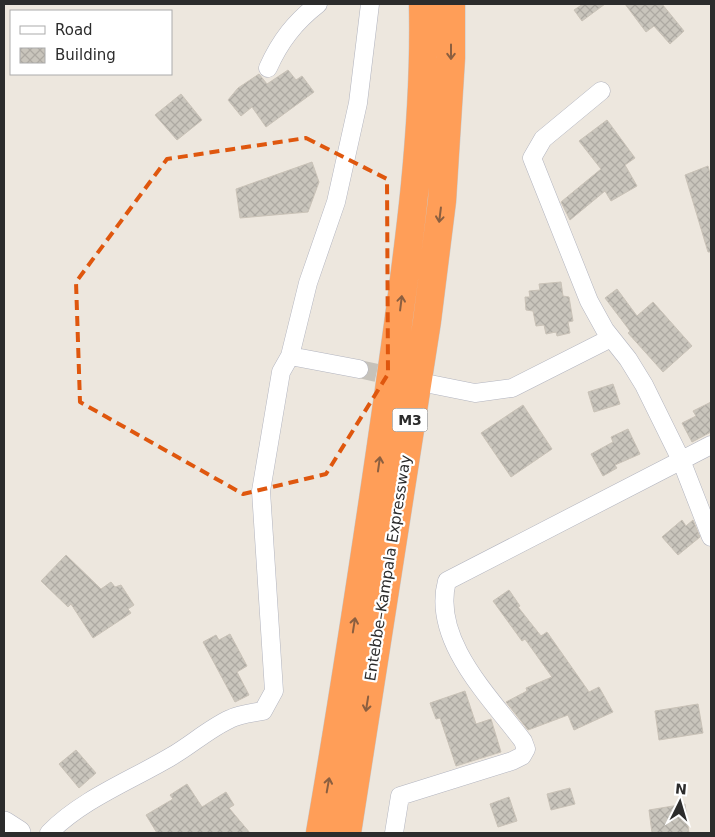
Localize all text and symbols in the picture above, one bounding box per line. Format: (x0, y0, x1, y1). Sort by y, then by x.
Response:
legend (10, 10, 172, 75)
text: Road (55, 21, 93, 39)
one-way arrow (446, 44, 456, 60)
text: Building (55, 46, 116, 64)
one-way arrow (435, 206, 445, 222)
one-way arrow (396, 296, 406, 312)
road number: M3 (392, 408, 428, 432)
street label: Entebbe–Kampala Expressway (361, 453, 415, 682)
one-way arrow (374, 456, 384, 472)
one-way arrow (349, 617, 359, 633)
one-way arrow (362, 696, 372, 712)
north arrow (655, 777, 705, 827)
one-way arrow (324, 778, 334, 794)
text: N (675, 781, 688, 798)

